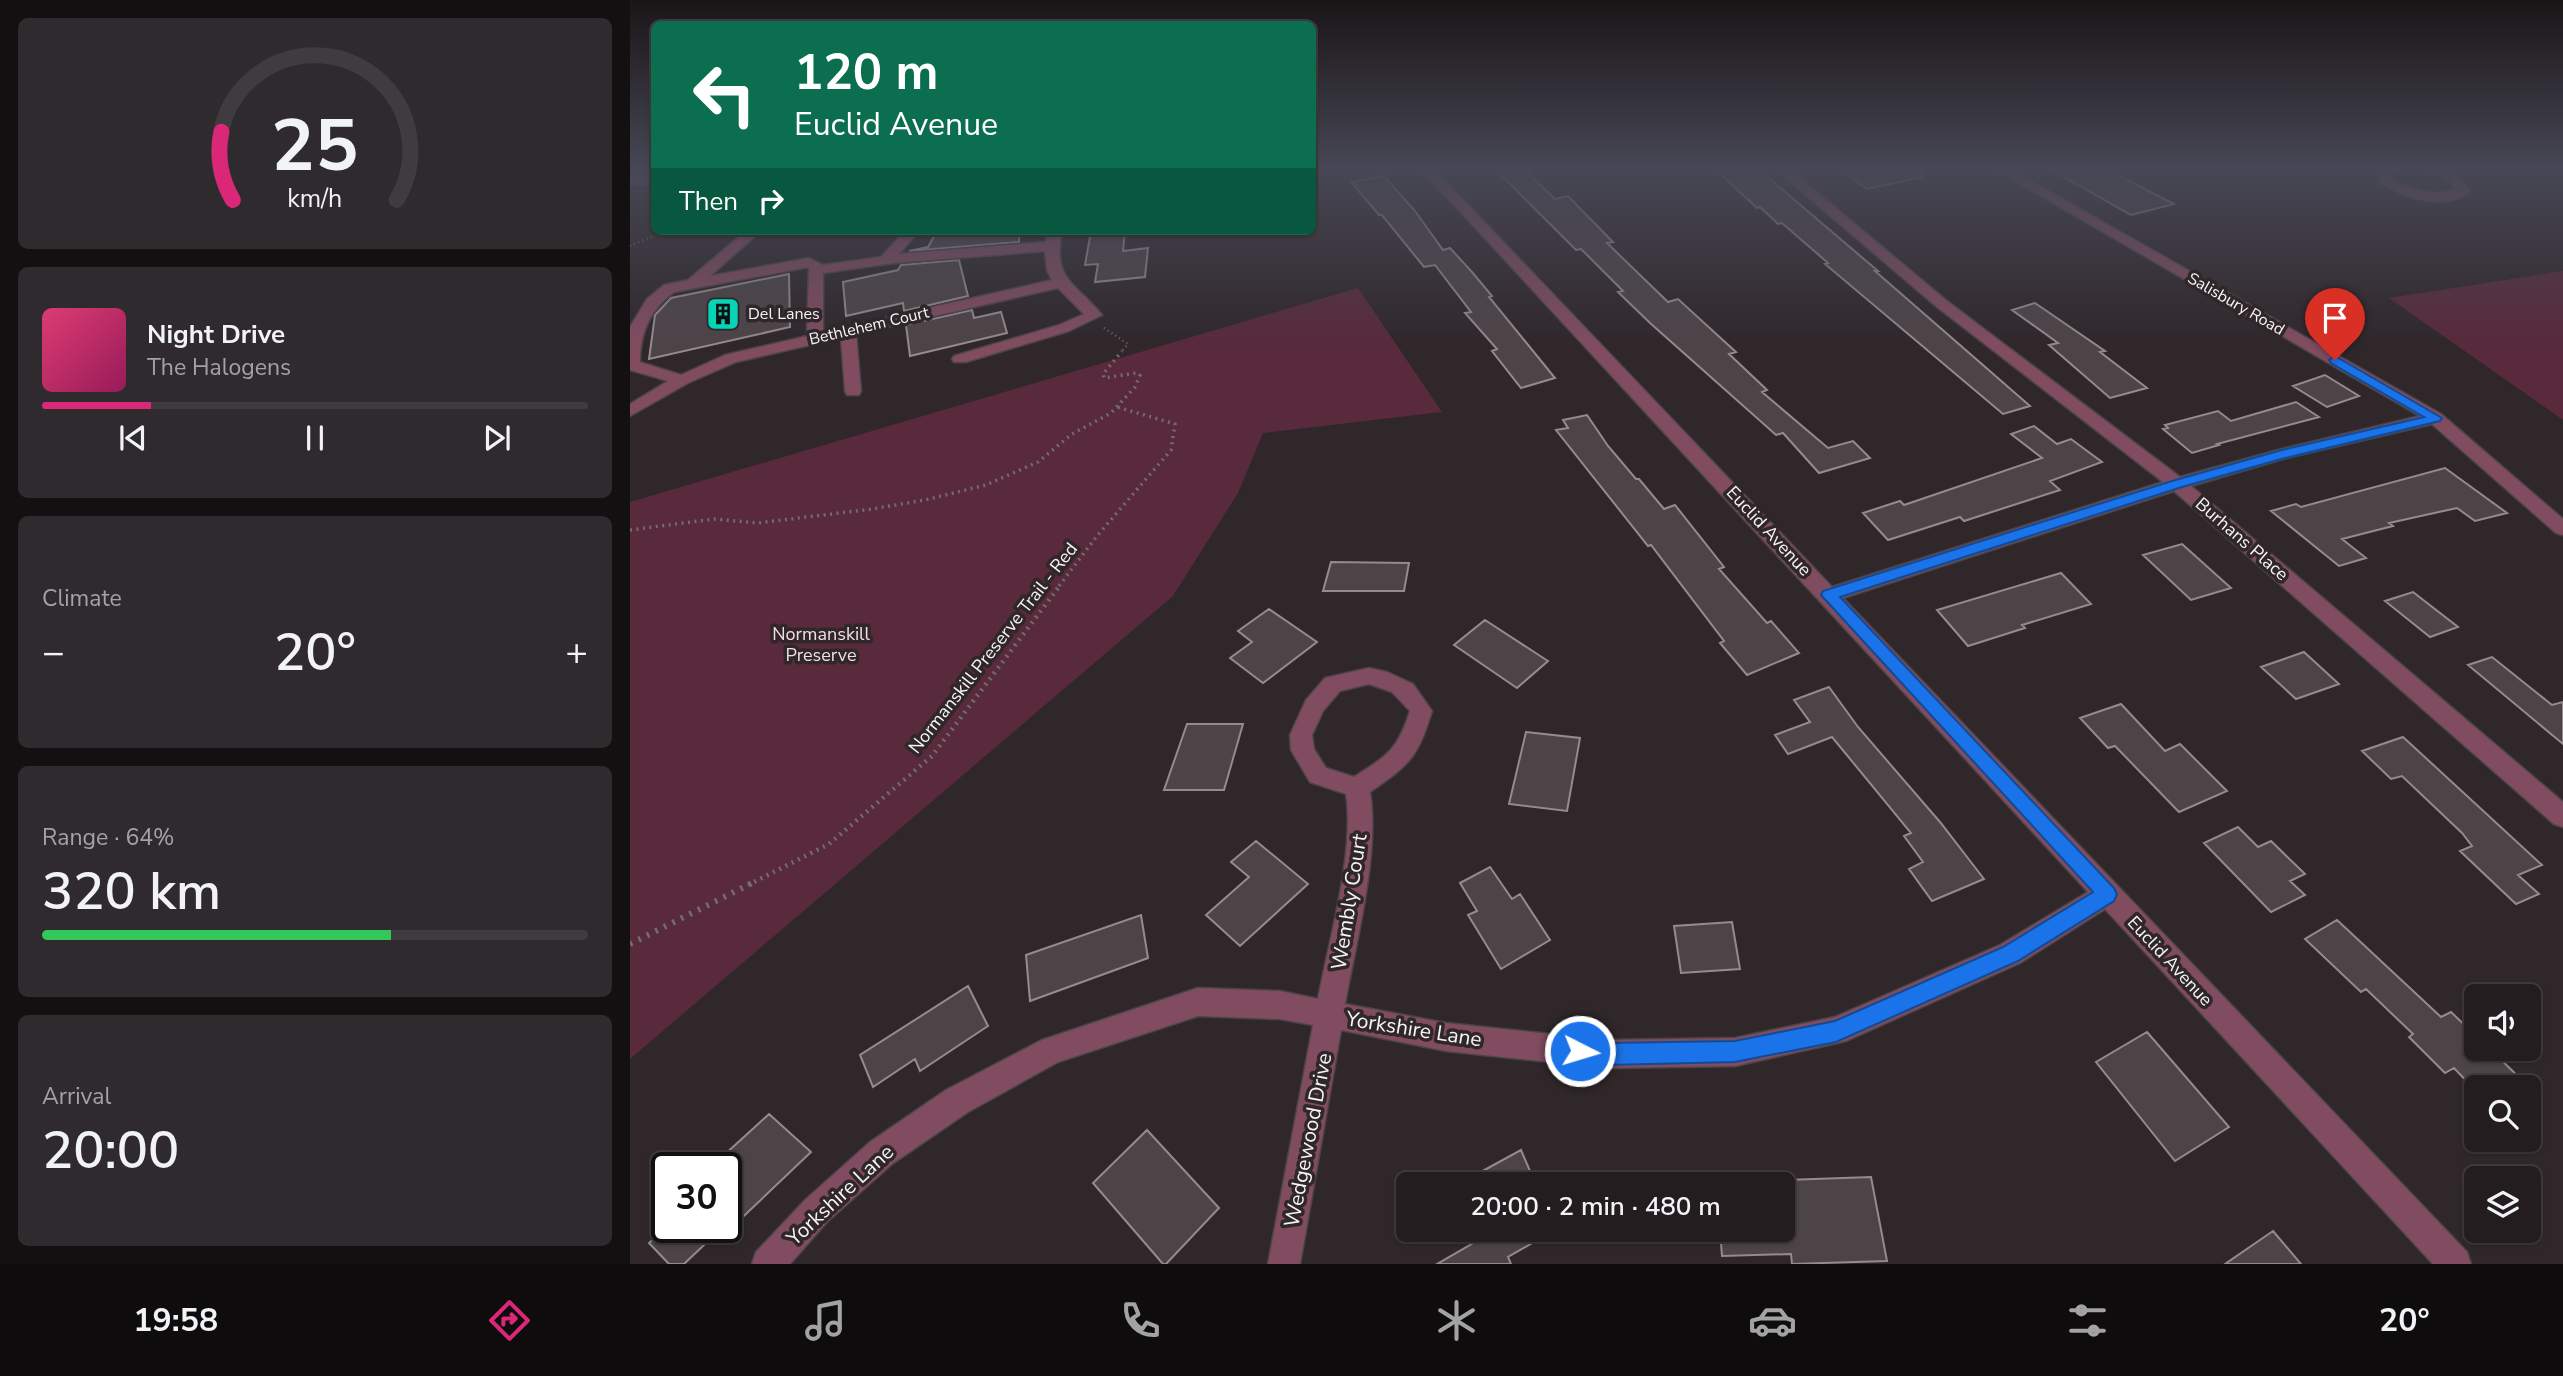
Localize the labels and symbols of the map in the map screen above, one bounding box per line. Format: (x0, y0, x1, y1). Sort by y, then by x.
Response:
street label: Salisbury Road (2183, 267, 2289, 341)
pin (2305, 288, 2365, 360)
building icon: Del Lanes (704, 295, 742, 333)
street label: Bethlehem Court (807, 301, 932, 350)
place label: Del Lanes (748, 303, 820, 325)
street label: Euclid Avenue (1721, 481, 1817, 581)
street label: Burhans Place (2190, 492, 2294, 586)
street label: Normanskill Preserve Trail - Red (903, 538, 1083, 758)
park label: Normanskill Preserve (772, 622, 870, 667)
street label: Wembly Court (1324, 831, 1374, 972)
street label: Euclid Avenue (2122, 911, 2218, 1011)
street label: Yorkshire Lane (1343, 1004, 1484, 1054)
position arrow (1543, 1014, 1617, 1088)
street label: Wedgewood Drive (1277, 1050, 1339, 1230)
street label: Yorkshire Lane (780, 1138, 900, 1253)
speed limit sign: 30 (651, 1152, 742, 1243)

